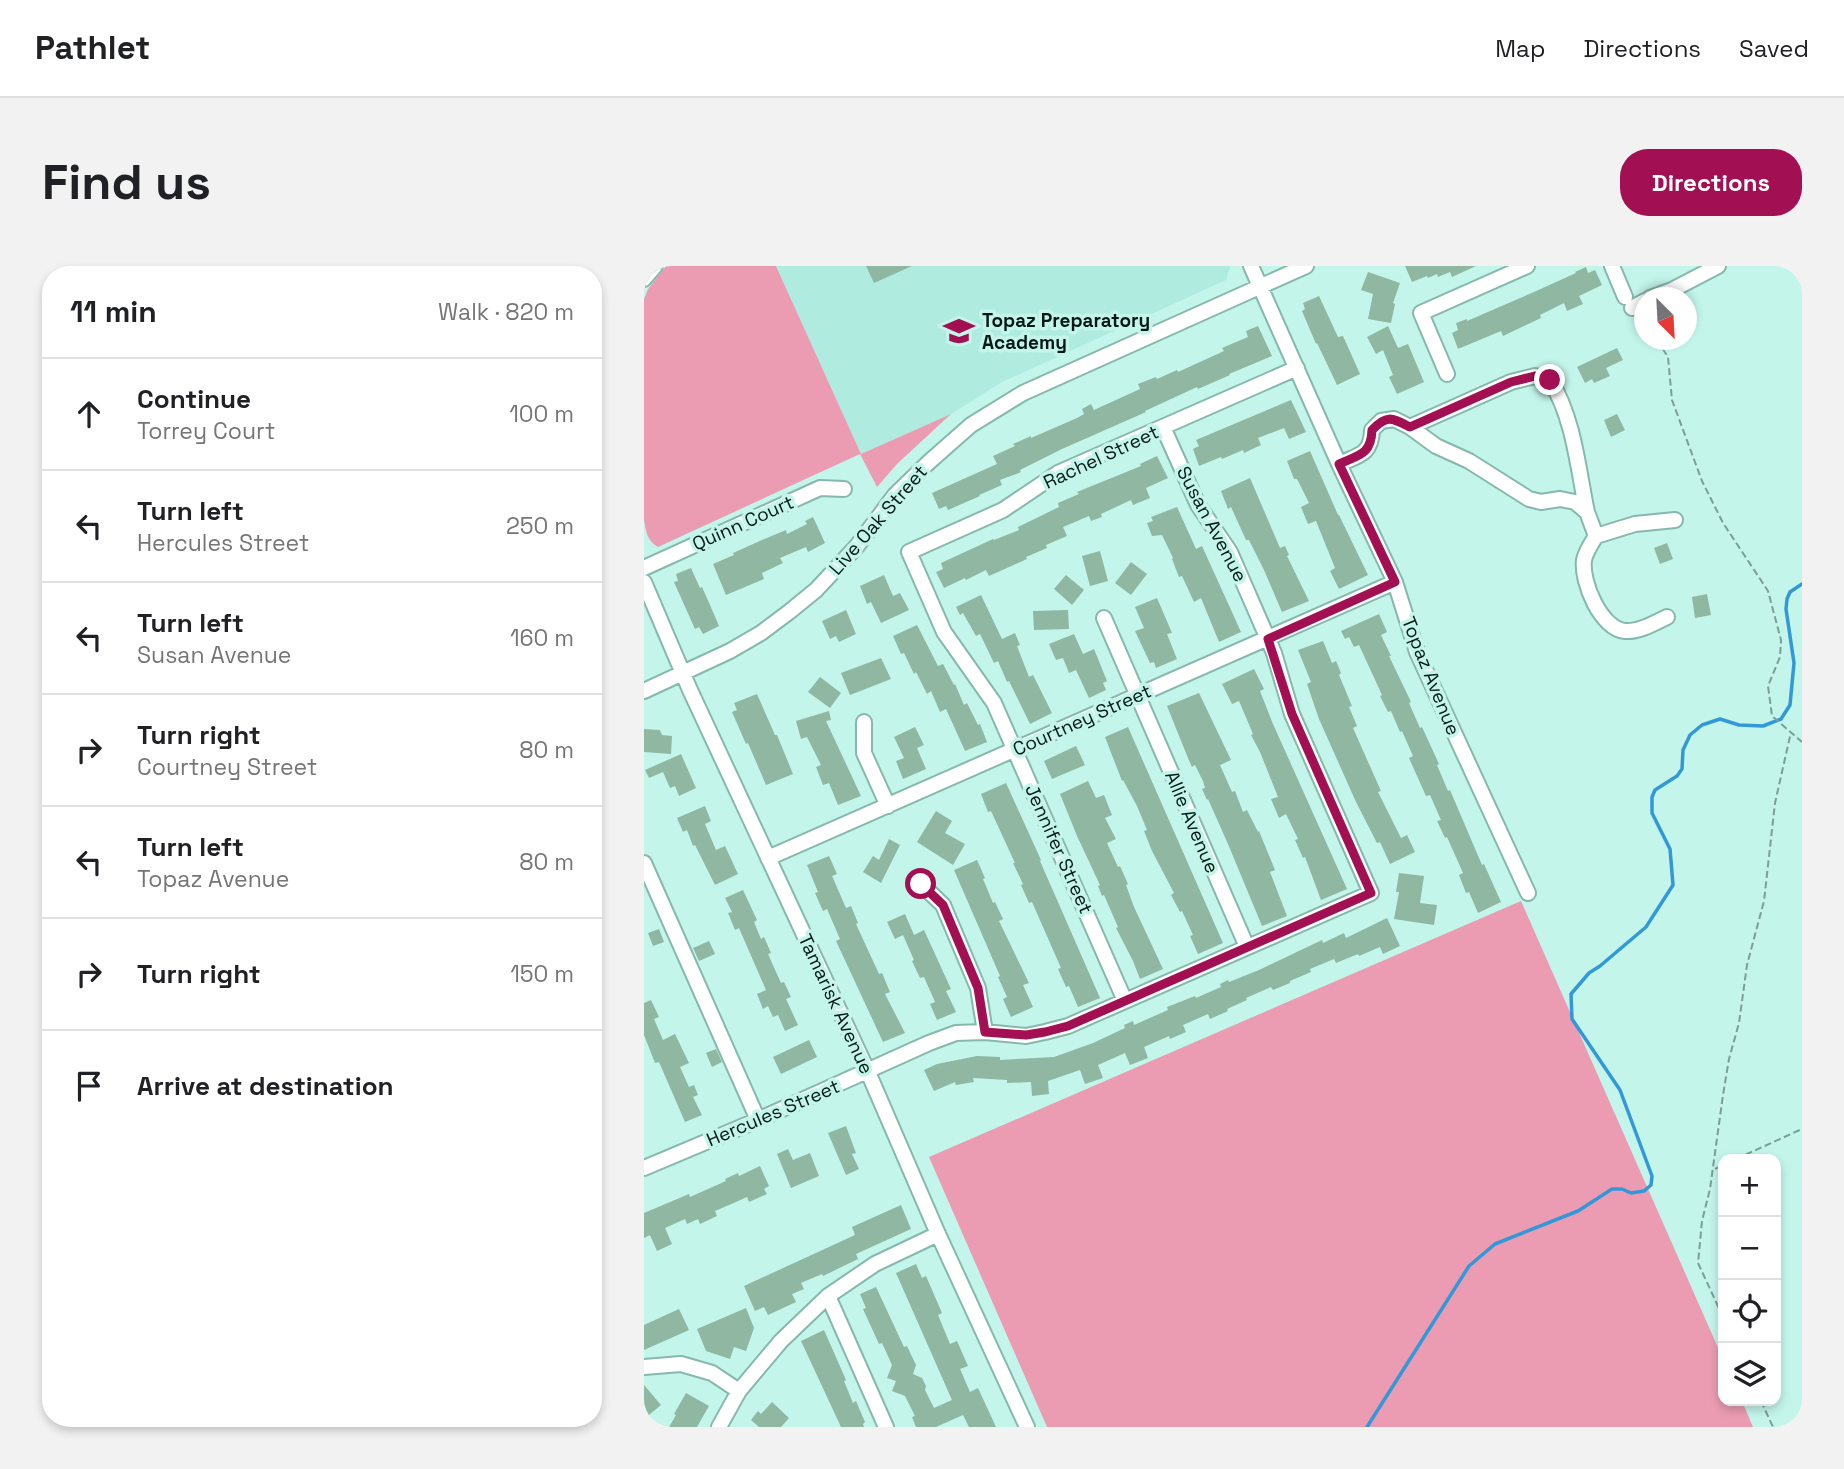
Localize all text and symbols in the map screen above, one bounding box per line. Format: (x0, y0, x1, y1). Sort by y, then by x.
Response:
text: Pathlet (35, 27, 150, 69)
text: Map (1495, 33, 1545, 64)
text: Directions (1583, 33, 1701, 64)
text: Saved (1739, 33, 1809, 64)
button: Directions (1620, 149, 1802, 216)
text: Find us (42, 151, 211, 213)
north arrow (1634, 287, 1697, 350)
text: 11 min (70, 292, 157, 331)
text: Walk · 820 m (438, 297, 574, 327)
place label: Topaz Preparatory Academy (982, 308, 1150, 355)
school or university icon: Topaz Preparatory Academy (942, 314, 976, 348)
route end (1534, 364, 1565, 395)
text: Continue (137, 382, 251, 416)
icon: ahead (70, 395, 108, 433)
text: 100 m (509, 399, 574, 429)
text: Torrey Court (137, 416, 275, 446)
street label: Rachel Street (1039, 419, 1163, 495)
street label: Live Oak Street (823, 460, 933, 580)
street label: Susan Avenue (1171, 462, 1253, 586)
street label: Quinn Court (688, 489, 798, 557)
text: Turn left (137, 494, 244, 528)
icon: left (70, 507, 108, 545)
text: 250 m (506, 511, 574, 541)
text: Hercules Street (137, 528, 309, 558)
text: Turn left (137, 606, 244, 640)
street label: Topaz Avenue (1396, 613, 1466, 739)
icon: left (70, 619, 108, 657)
text: 160 m (510, 623, 574, 653)
text: Susan Avenue (137, 640, 291, 670)
street label: Courtney Street (1009, 678, 1155, 762)
text: Turn right (137, 718, 261, 752)
icon: right (70, 731, 108, 769)
text: 80 m (519, 735, 574, 765)
text: Courtney Street (137, 752, 317, 782)
street label: Allie Avenue (1159, 767, 1225, 877)
street label: Jennifer Street (1019, 780, 1099, 918)
text: Turn left (137, 830, 244, 864)
icon: left (70, 843, 108, 881)
text: 80 m (519, 847, 574, 877)
text: Topaz Avenue (137, 864, 289, 894)
route start (905, 868, 936, 899)
street label: Tamarisk Avenue (793, 930, 879, 1078)
icon: right (70, 955, 108, 993)
text: Turn right (137, 957, 261, 991)
text: 150 m (510, 959, 574, 989)
icon: arrive (70, 1067, 108, 1105)
text: Arrive at destination (137, 1069, 394, 1103)
street label: Hercules Street (703, 1074, 843, 1152)
map controls (1718, 1154, 1781, 1406)
button: + (1718, 1154, 1781, 1217)
button: − (1718, 1217, 1781, 1280)
button: locate (1718, 1280, 1781, 1343)
button: layers (1718, 1343, 1781, 1406)

